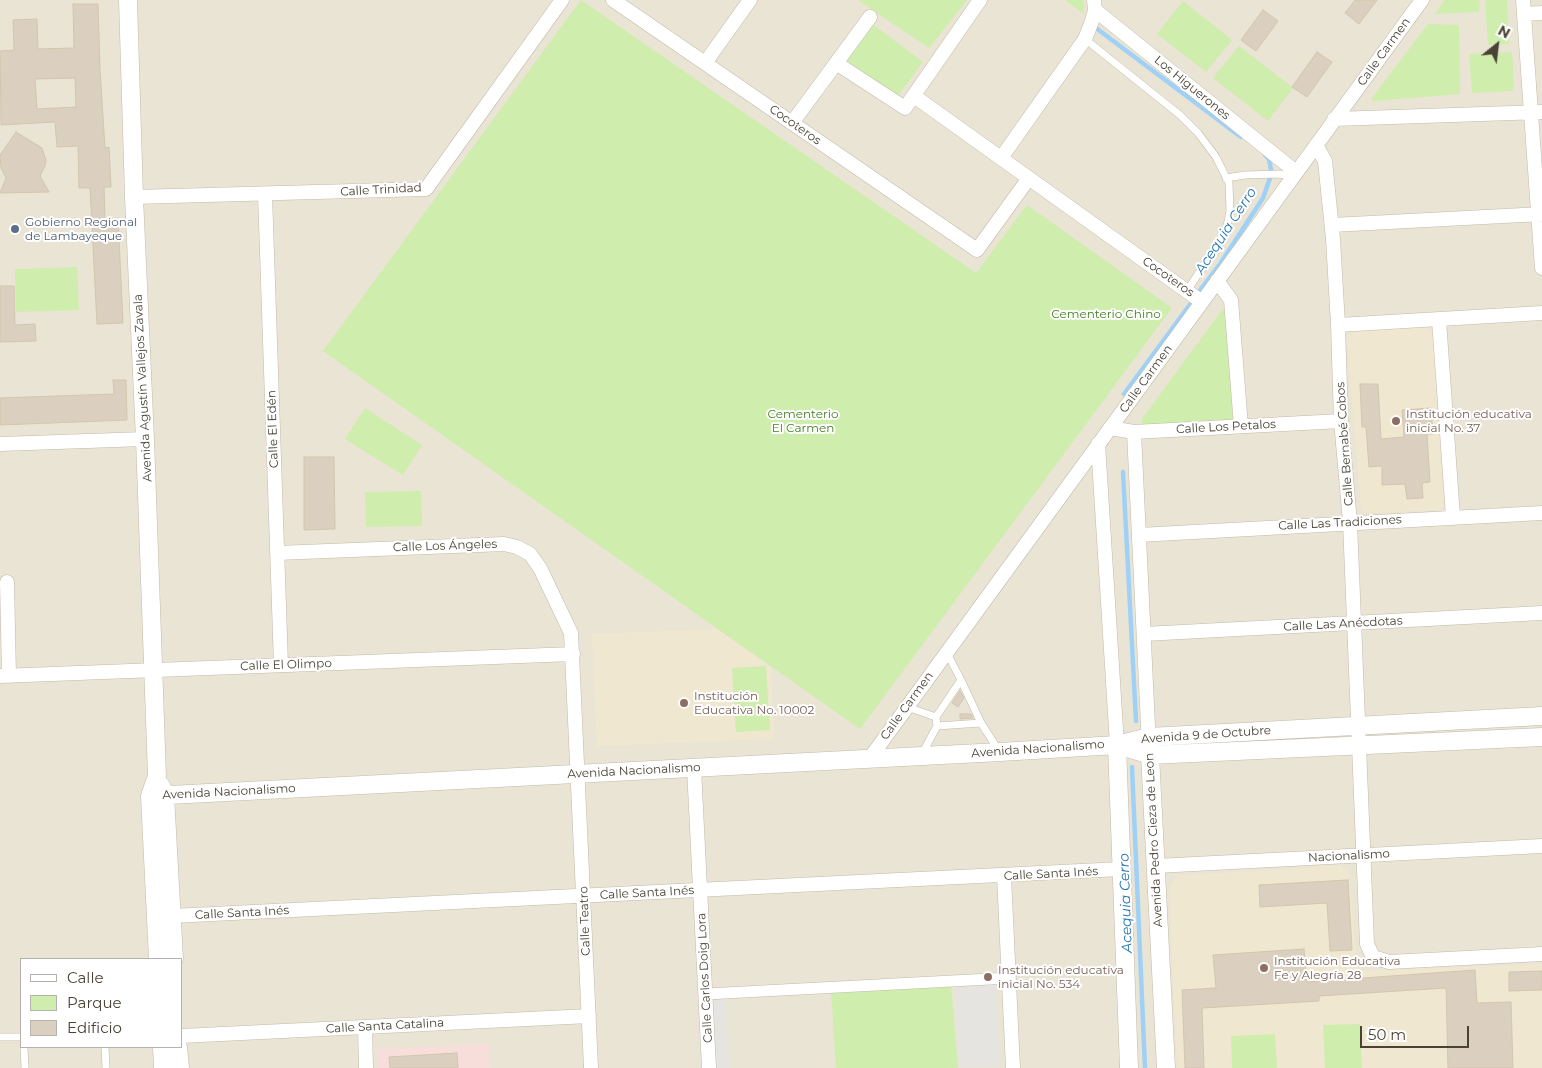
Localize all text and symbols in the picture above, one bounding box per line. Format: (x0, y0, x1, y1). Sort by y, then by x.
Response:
street label: Calle Carmen (1354, 15, 1414, 89)
north arrow (1472, 20, 1522, 70)
text: N (1495, 21, 1514, 42)
street label: Los Higuerones (1151, 53, 1233, 123)
street label: Cocoteros (766, 102, 824, 148)
street label: Calle Trinidad (340, 181, 422, 199)
water label: Acequia Cerro (1192, 185, 1260, 277)
place label: Gobierno Regional de Lambayeque (25, 215, 137, 243)
marker: Gobierno Regional de Lambayeque (9, 223, 21, 235)
street label: Cocoteros (1139, 254, 1197, 300)
street label: Avenida Agustín Vallejos Zavala (131, 294, 155, 482)
park label: Cementerio Chino (1051, 307, 1161, 321)
street label: Calle Carmen (1116, 342, 1176, 416)
street label: Calle Bernabé Cobos (1333, 381, 1357, 507)
street label: Calle El Edén (264, 390, 282, 468)
park label: Cementerio El Carmen (768, 407, 838, 435)
place label: Institución educativa inicial No. 37 (1406, 407, 1532, 435)
marker: Institución educativa inicial No. 37 (1390, 415, 1402, 427)
street label: Calle Los Petalos (1176, 417, 1276, 437)
street label: Calle Las Tradiciones (1278, 513, 1402, 533)
street label: Calle Los Ángeles (393, 537, 497, 555)
street label: Calle Las Anécdotas (1283, 614, 1403, 634)
street label: Calle El Olimpo (240, 656, 332, 674)
street label: Calle Carmen (877, 669, 937, 743)
place label: Institución Educativa No. 10002 (694, 689, 814, 717)
marker: Institución Educativa No. 10002 (678, 697, 690, 709)
street label: Avenida 9 de Octubre (1140, 723, 1272, 747)
street label: Avenida Nacionalismo (971, 737, 1105, 761)
street label: Avenida Pedro Cieza de Leon (1142, 753, 1166, 927)
street label: Avenida Nacionalismo (567, 760, 701, 782)
street label: Avenida Nacionalismo (162, 781, 296, 803)
street label: Nacionalismo (1308, 847, 1390, 865)
water label: Acequia Cerro (1116, 853, 1136, 953)
street label: Calle Santa Inés (1003, 864, 1099, 884)
street label: Calle Santa Inés (599, 883, 695, 903)
street label: Calle Teatro (577, 886, 593, 956)
street label: Calle Santa Inés (194, 903, 290, 923)
street label: Calle Carlos Doig Lora (694, 913, 716, 1043)
place label: Institución Educativa Fe y Alegría 28 (1274, 954, 1401, 982)
legend (20, 958, 182, 1048)
marker: Institución Educativa Fe y Alegría 28 (1258, 962, 1270, 974)
place label: Institución educativa inicial No. 534 (998, 963, 1124, 991)
text: Calle (67, 968, 104, 987)
marker: Institución educativa inicial No. 534 (982, 971, 994, 983)
text: Parque (67, 993, 122, 1012)
street label: Calle Santa Catalina (325, 1016, 445, 1036)
scale bar (1362, 1016, 1471, 1048)
text: Edificio (67, 1018, 122, 1037)
text: 50 m (1368, 1025, 1406, 1044)

